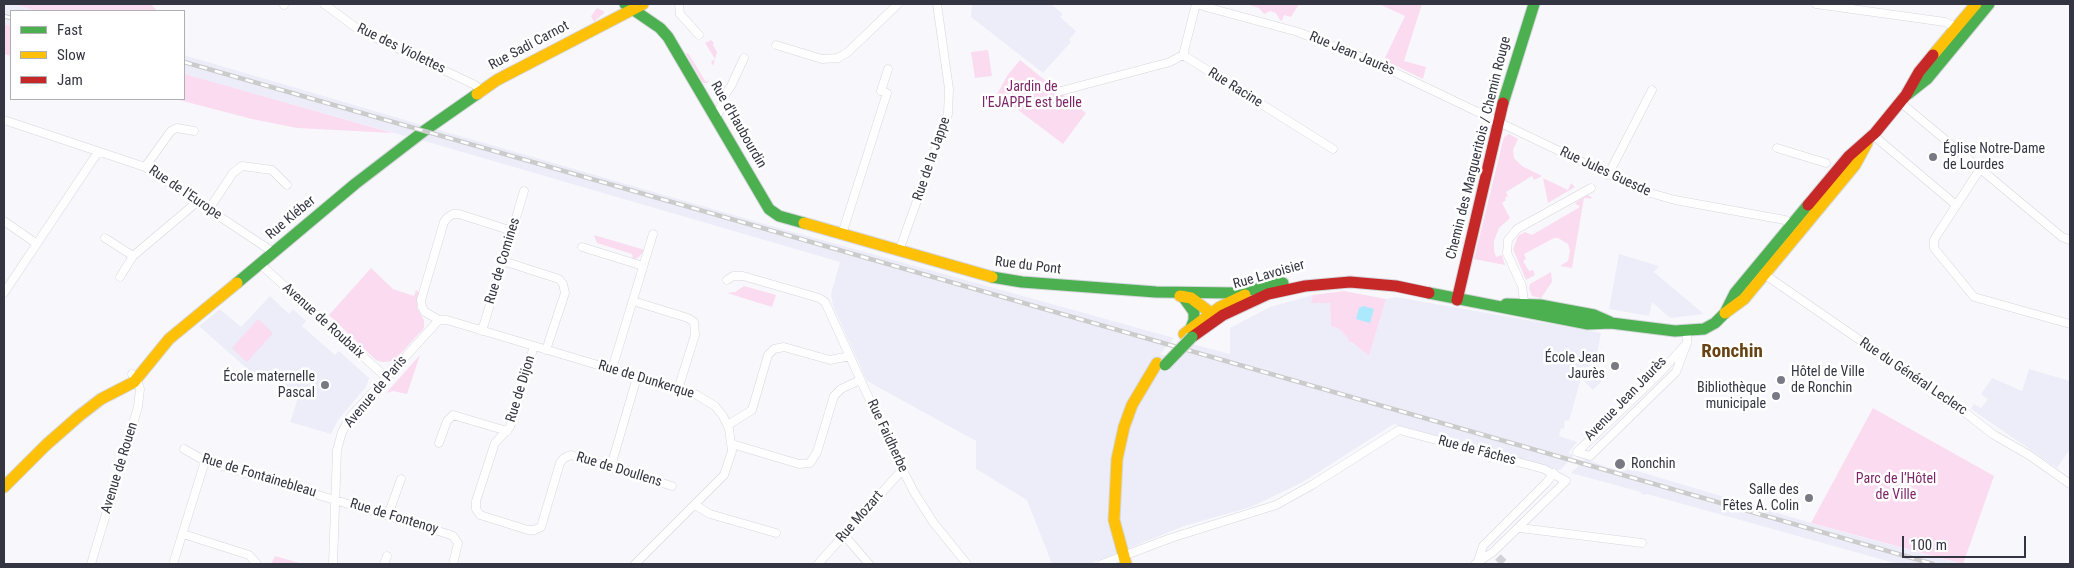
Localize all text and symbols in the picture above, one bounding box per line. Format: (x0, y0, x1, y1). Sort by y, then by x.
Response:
legend (10, 10, 185, 100)
street label: Rue Sadi Carnot (486, 18, 572, 74)
street label: Rue des Violettes (354, 20, 448, 78)
text: Fast (57, 21, 82, 39)
street label: Rue Jean Jaurès (1307, 28, 1397, 80)
street label: Chemin des Margueritois / Chemin Rouge (1443, 35, 1515, 261)
text: Slow (57, 46, 86, 64)
street label: Rue Racine (1205, 65, 1265, 111)
text: Jam (57, 71, 83, 89)
street label: Rue d'Haubourdin (706, 79, 770, 171)
park label: Jardin de l'EJAPPE est belle (982, 79, 1082, 111)
street label: Rue de la Jappe (910, 115, 954, 203)
place label: Église Notre-Dame de Lourdes (1943, 141, 2045, 174)
street label: Rue Jules Guesde (1557, 144, 1653, 200)
marker: Église Notre-Dame de Lourdes (1927, 151, 1939, 163)
street label: Rue de l'Europe (145, 162, 225, 224)
street label: Rue Kléber (263, 193, 319, 243)
street label: Rue de Comines (482, 216, 524, 306)
street label: Rue du Pont (994, 254, 1062, 278)
street label: Rue Lavoisier (1231, 257, 1307, 293)
street label: Avenue de Roubaix (279, 280, 367, 362)
street label: Rue du Général Leclerc (1856, 335, 1970, 419)
district label: Ronchin (1701, 341, 1763, 363)
place label: École Jean Jaurès (1545, 350, 1605, 382)
street label: Avenue de Paris (341, 353, 411, 431)
street label: Avenue Jean Jaurès (1581, 353, 1671, 445)
street label: Rue de Dijon (503, 354, 539, 424)
street label: Rue de Dunkerque (596, 357, 696, 403)
marker: École Jean Jaurès (1609, 360, 1621, 372)
place label: Hôtel de Ville de Ronchin (1791, 364, 1865, 397)
place label: École maternelle Pascal (223, 369, 315, 402)
marker: Hôtel de Ville de Ronchin (1775, 374, 1787, 386)
marker: École maternelle Pascal (319, 379, 331, 391)
place label: Bibliothèque municipale (1697, 380, 1766, 412)
marker: Bibliothèque municipale (1770, 390, 1782, 402)
street label: Rue Faidherbe (863, 397, 911, 475)
street label: Avenue de Rouen (98, 420, 142, 516)
street label: Rue de Fâches (1436, 433, 1518, 469)
street label: Rue de Doullens (574, 449, 664, 491)
street label: Rue de Fontainebleau (200, 451, 318, 501)
place label: Ronchin (1631, 456, 1675, 472)
marker: Ronchin (1613, 457, 1627, 471)
park label: Parc de l’Hôtel de Ville (1856, 471, 1936, 504)
place label: Salle des Fêtes A. Colin (1722, 482, 1799, 514)
street label: Rue Mozart (833, 488, 887, 546)
marker: Salle des Fêtes A. Colin (1803, 492, 1815, 504)
street label: Rue de Fontenoy (348, 496, 440, 538)
scale bar (1904, 526, 2028, 558)
text: 100 m (1910, 536, 1947, 554)

